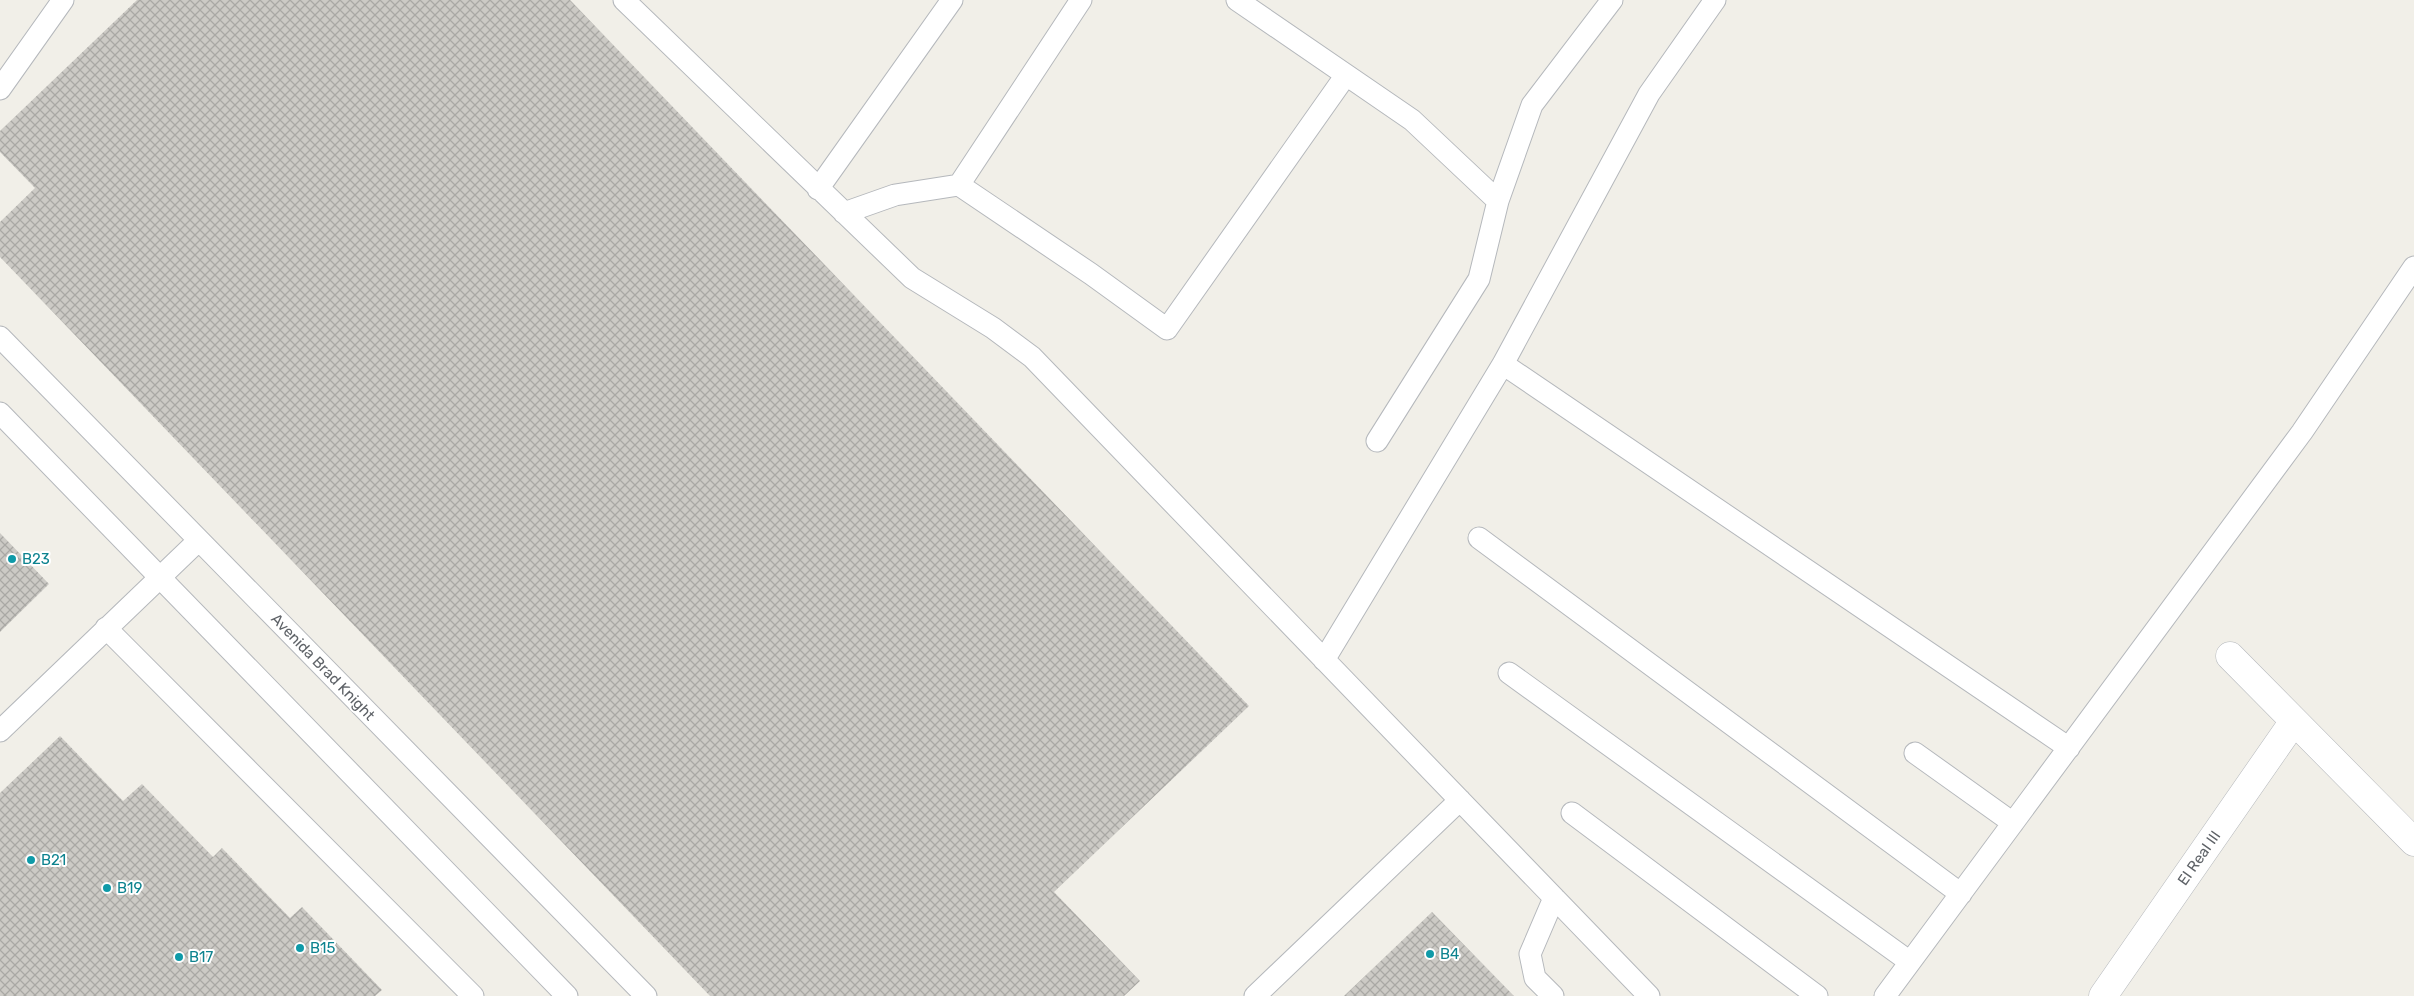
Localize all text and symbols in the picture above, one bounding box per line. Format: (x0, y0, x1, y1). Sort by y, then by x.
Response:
place label: B23 (22, 550, 50, 568)
marker: B23 (6, 553, 18, 565)
street label: Avenida Brad Knight (267, 610, 379, 724)
street label: El Real III (2174, 827, 2224, 889)
place label: B21 (41, 851, 66, 869)
marker: B21 (25, 854, 37, 866)
place label: B19 (117, 879, 142, 897)
marker: B19 (101, 882, 113, 894)
place label: B15 (310, 939, 335, 957)
marker: B15 (294, 942, 306, 954)
place label: B4 (1440, 945, 1459, 963)
place label: B17 (189, 948, 213, 966)
marker: B4 (1424, 948, 1436, 960)
marker: B17 (173, 951, 185, 963)

